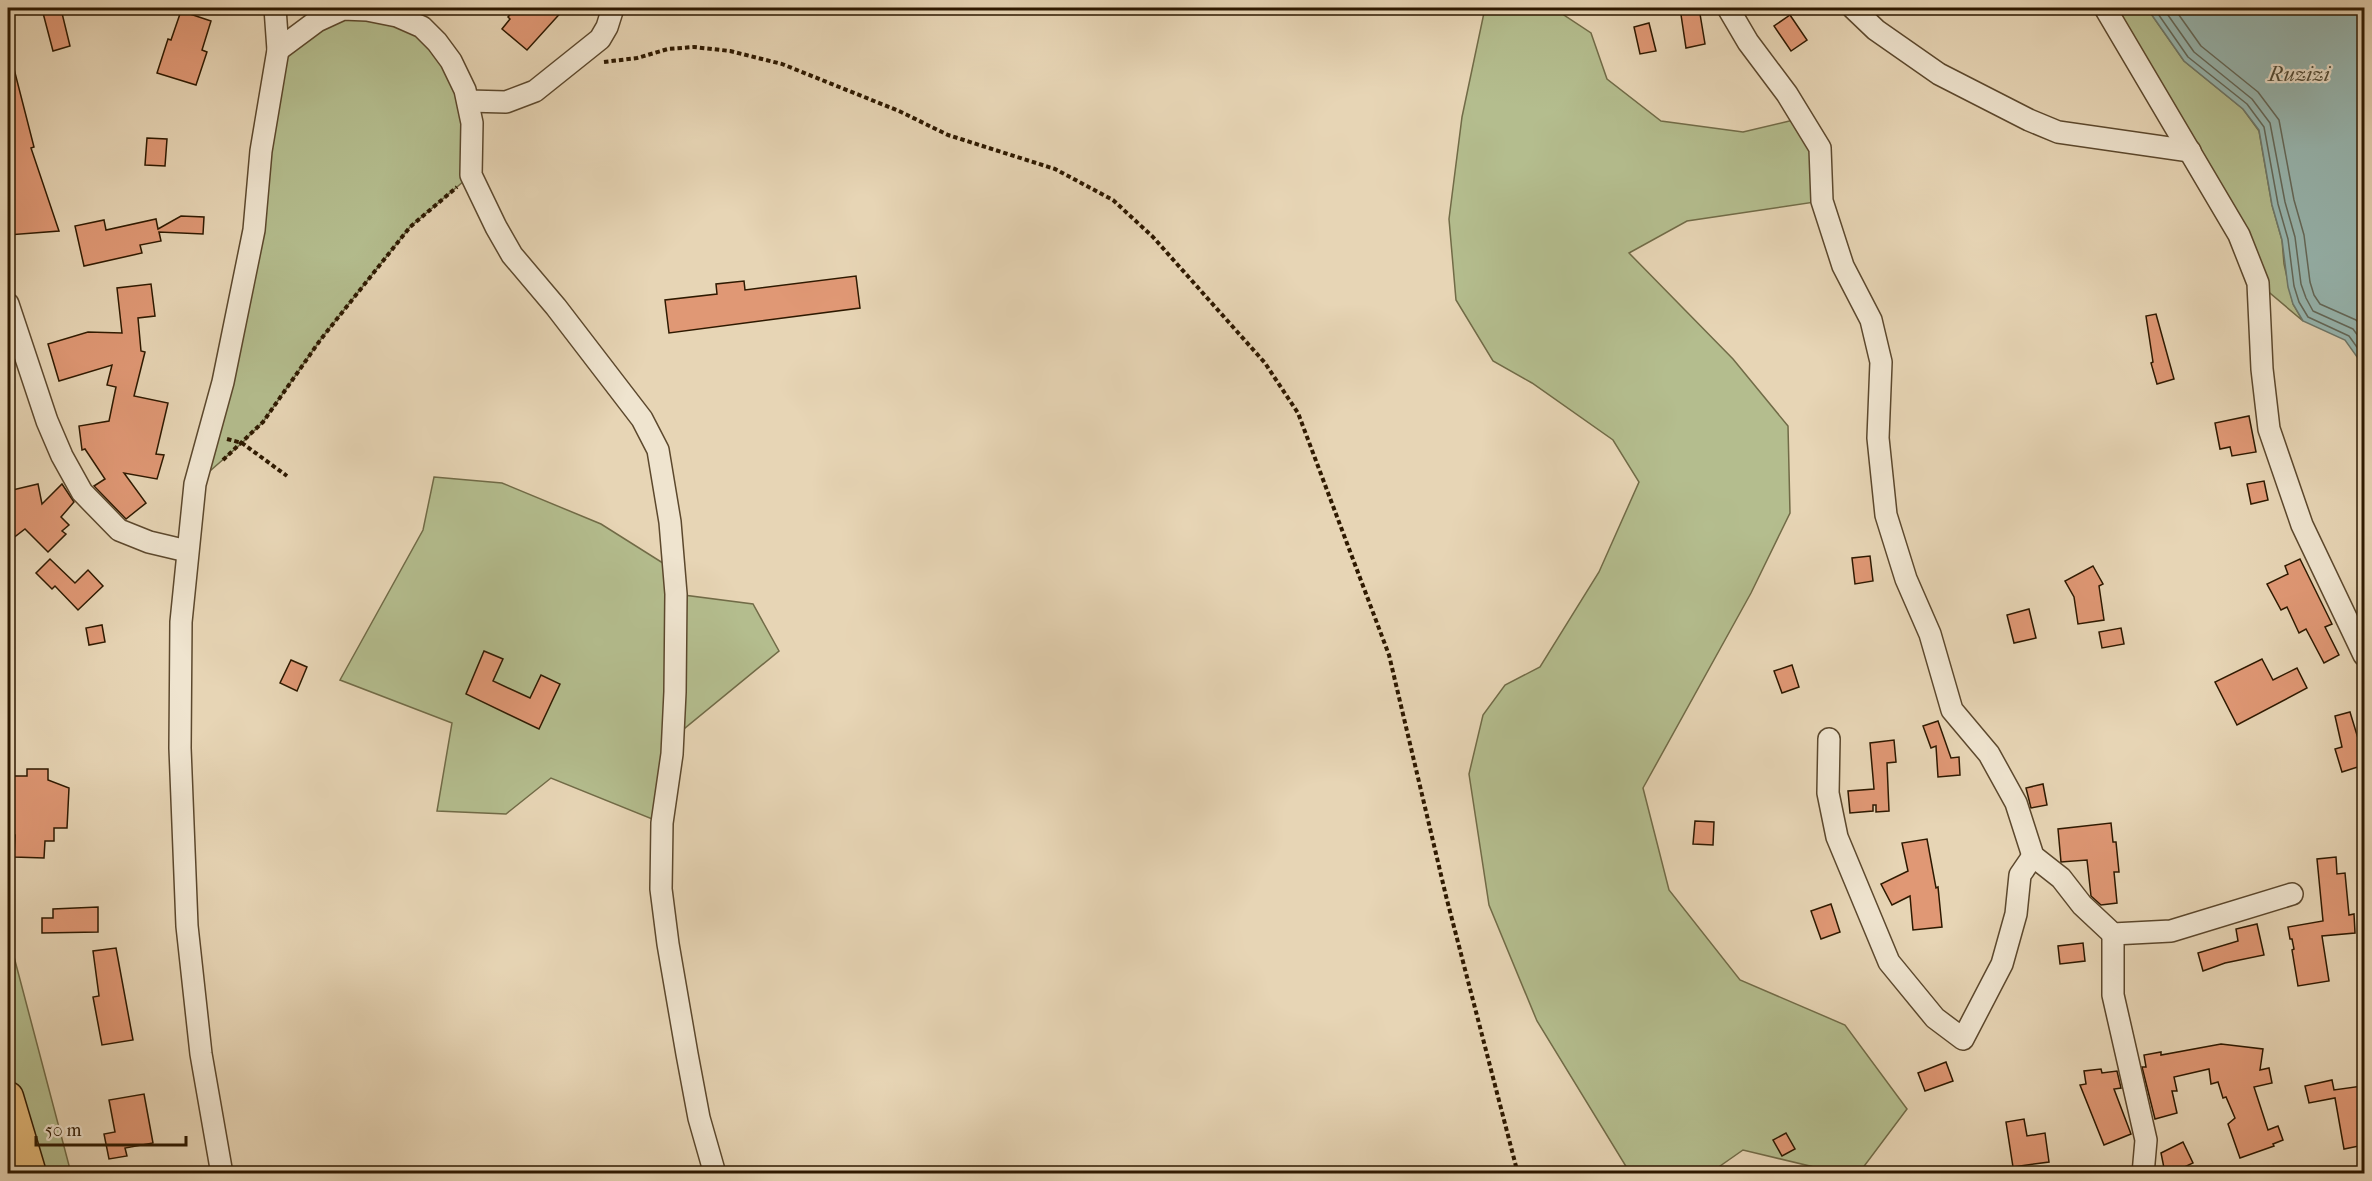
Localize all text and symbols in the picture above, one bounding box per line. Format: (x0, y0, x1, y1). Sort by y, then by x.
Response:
water label: Ruzizi (2266, 62, 2332, 86)
scale bar (36, 1109, 186, 1147)
text: 50 m (45, 1120, 82, 1141)

